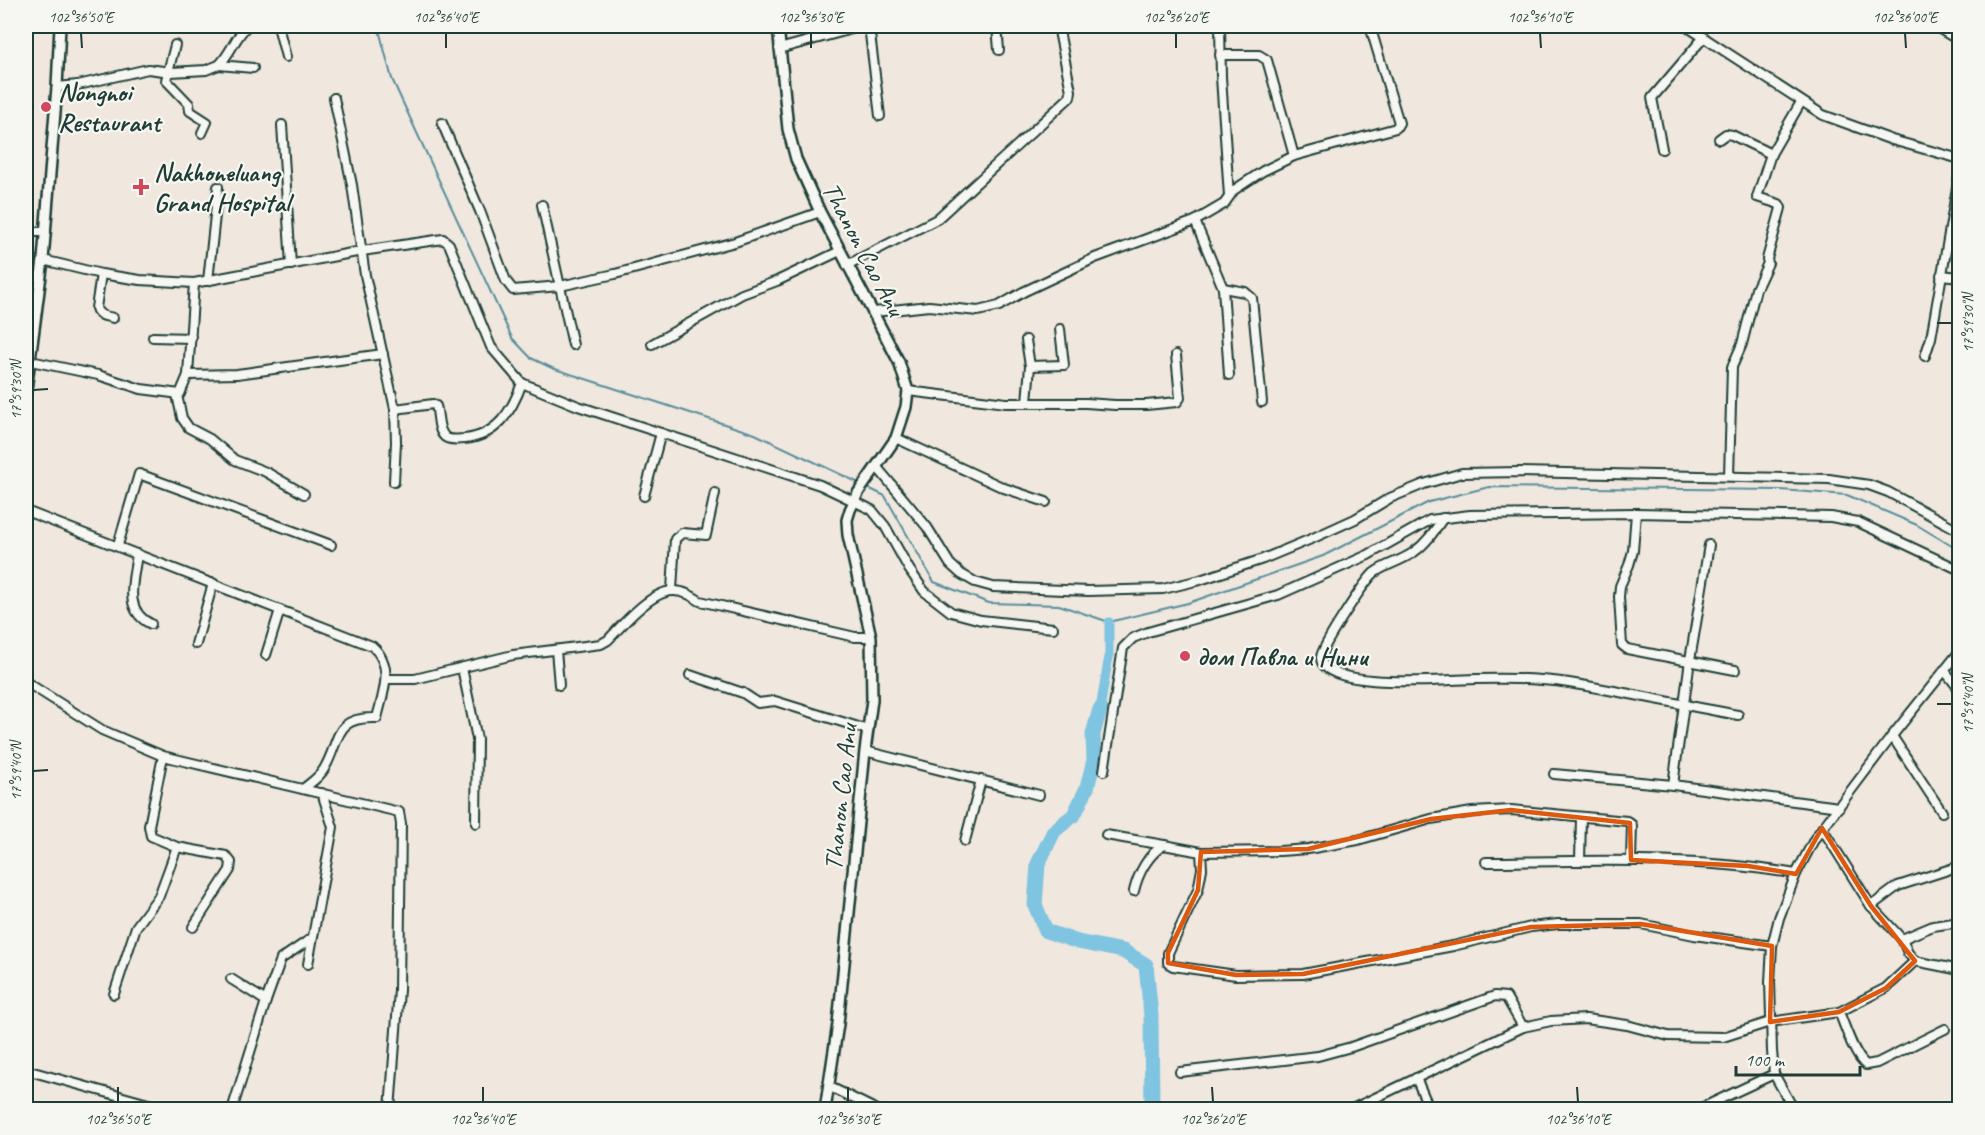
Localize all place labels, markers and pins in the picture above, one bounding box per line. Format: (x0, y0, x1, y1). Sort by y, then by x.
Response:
place label: Nongnoi Restaurant (58, 76, 163, 139)
marker: Nongnoi Restaurant (39, 100, 53, 114)
place label: Nakhoneluang Grand Hospital (154, 156, 295, 219)
marker: Nakhoneluang Grand Hospital (132, 178, 150, 196)
place label: дом Павла и Нини (1197, 640, 1370, 673)
marker: дом Павла и Нини (1178, 649, 1192, 663)

